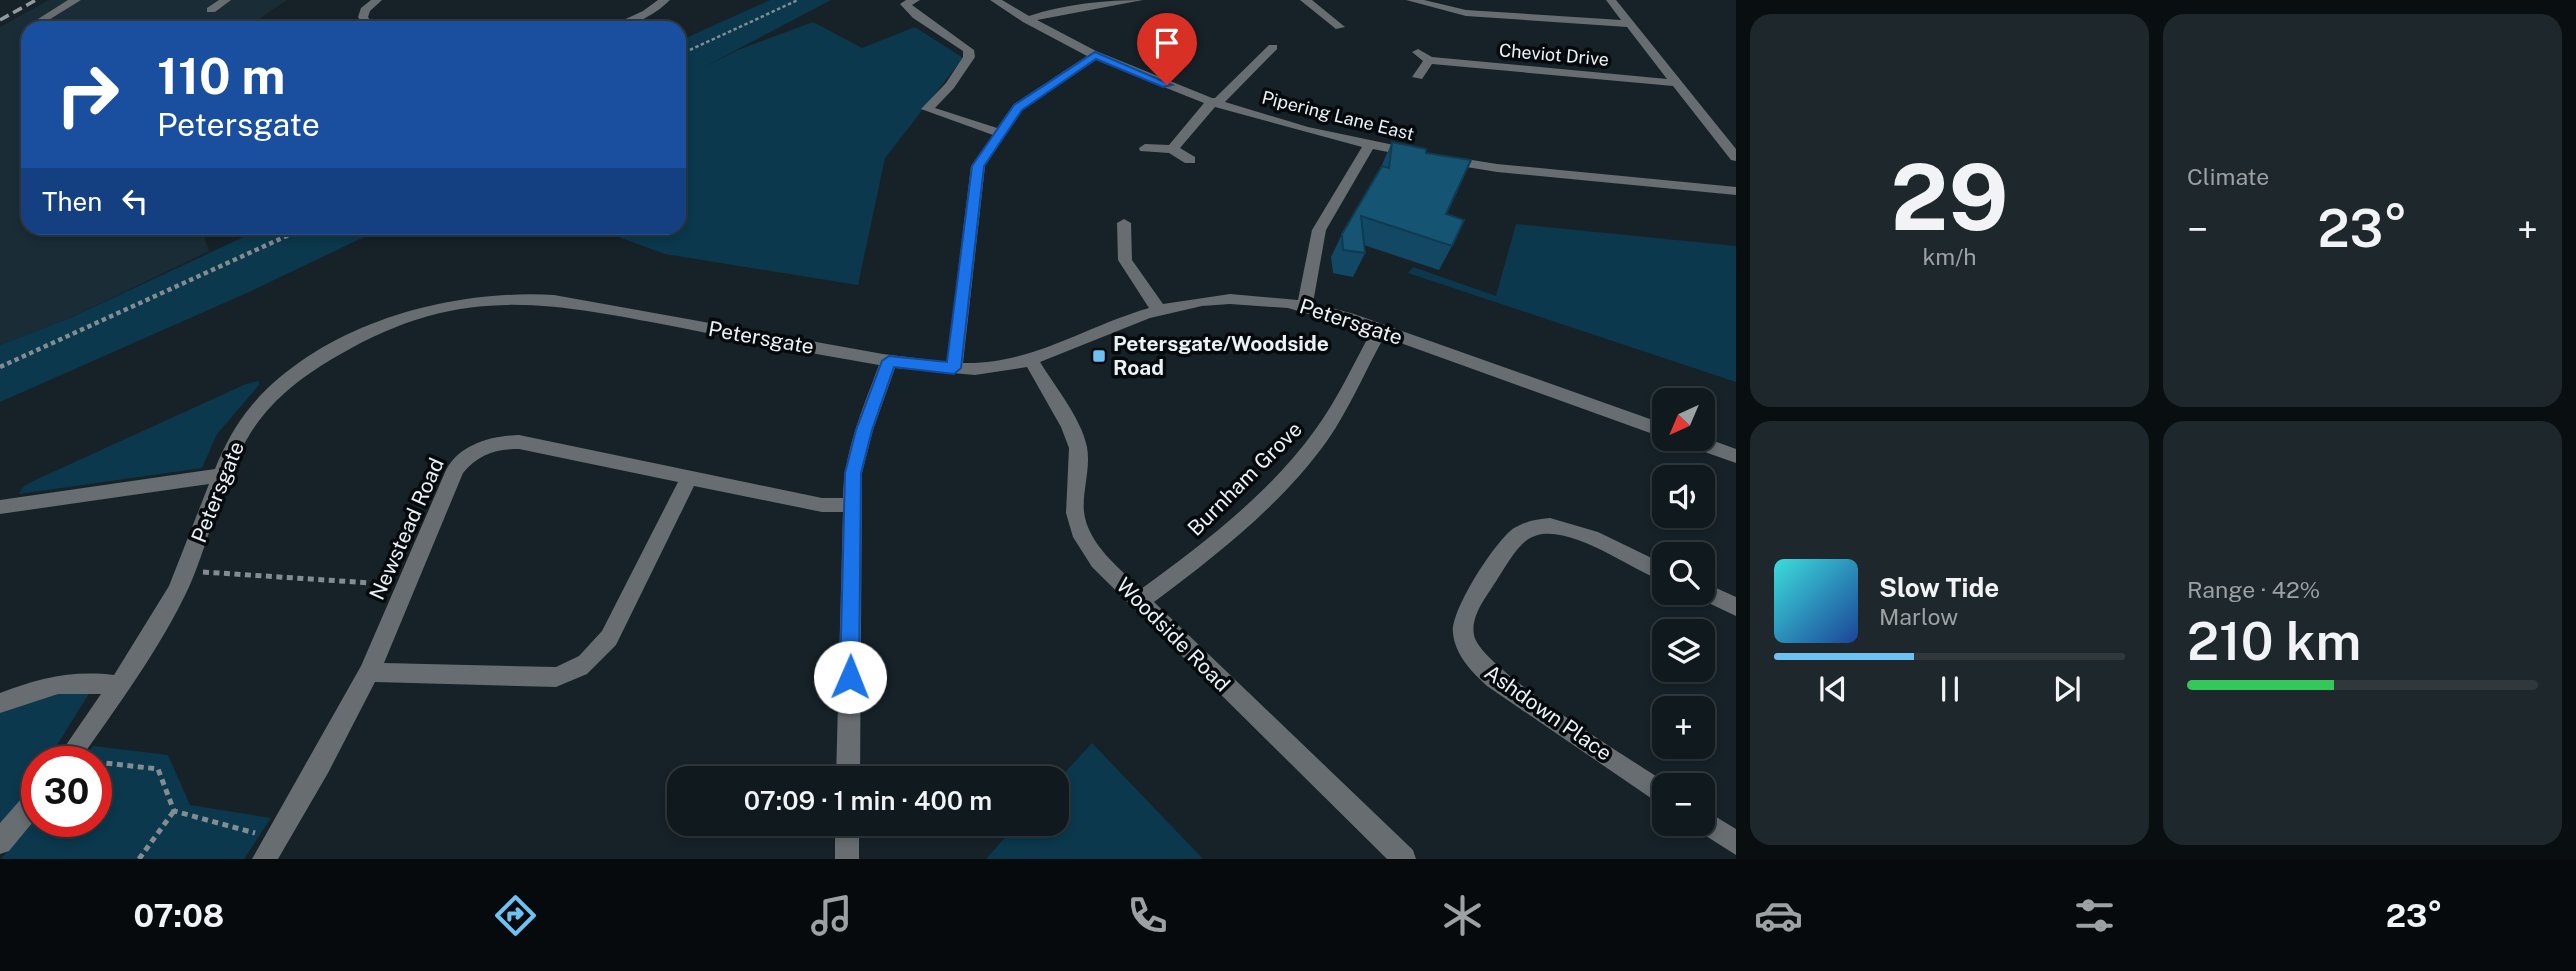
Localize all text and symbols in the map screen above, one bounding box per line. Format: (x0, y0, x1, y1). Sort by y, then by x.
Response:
pin (1137, 13, 1197, 85)
icon: arrive (1148, 24, 1186, 62)
street label: Cheviot Drive (1498, 39, 1610, 70)
text: 110 m (157, 47, 285, 105)
icon: right (42, 49, 133, 140)
street label: Pipering Lane East (1260, 86, 1416, 145)
text: Petersgate (157, 106, 320, 143)
text: 29 (1891, 144, 2008, 250)
text: Climate (2187, 163, 2269, 190)
icon: left (116, 182, 154, 220)
text: Then (42, 186, 102, 217)
text: 23° (2317, 198, 2408, 259)
text: − (2187, 207, 2208, 252)
text: + (2517, 207, 2538, 252)
text: km/h (1922, 243, 1977, 270)
street label: Petersgate (1296, 293, 1406, 350)
street label: Petersgate (706, 316, 816, 359)
place label: Petersgate/Woodside Road (1113, 331, 1329, 380)
marker: Petersgate/Woodside Road (1091, 348, 1107, 364)
north arrow (1652, 388, 1715, 452)
map controls (1652, 388, 1715, 836)
street label: Burnham Grove (1182, 416, 1307, 541)
street label: Petersgate (186, 438, 249, 546)
street label: Newstead Road (364, 454, 449, 604)
button: sound (1652, 465, 1715, 528)
button: search (1652, 542, 1715, 605)
text: Slow Tide (1879, 572, 1999, 603)
street label: Woodside Road (1111, 573, 1235, 697)
text: Range · 42% (2187, 576, 2320, 603)
text: Marlow (1879, 603, 1958, 630)
text: 210 km (2187, 611, 2361, 672)
button: layers (1652, 619, 1715, 682)
position arrow (813, 640, 887, 714)
street label: Ashdown Place (1480, 659, 1617, 766)
icon: previous (1814, 670, 1852, 708)
icon: pause (1931, 670, 1969, 708)
icon: next (2048, 670, 2086, 708)
button: + (1652, 696, 1715, 759)
speed limit sign: 30 (21, 746, 112, 837)
button: − (1652, 773, 1715, 836)
text: 07:09 · 1 min · 400 m (744, 785, 992, 816)
icon: directions (491, 891, 540, 940)
icon: music (807, 891, 856, 940)
icon: phone (1123, 891, 1172, 940)
icon: climate (1438, 891, 1487, 940)
icon: car (1754, 891, 1803, 940)
icon: filters (2070, 891, 2119, 940)
text: 07:08 (133, 897, 224, 934)
text: 23° (2386, 897, 2443, 934)

